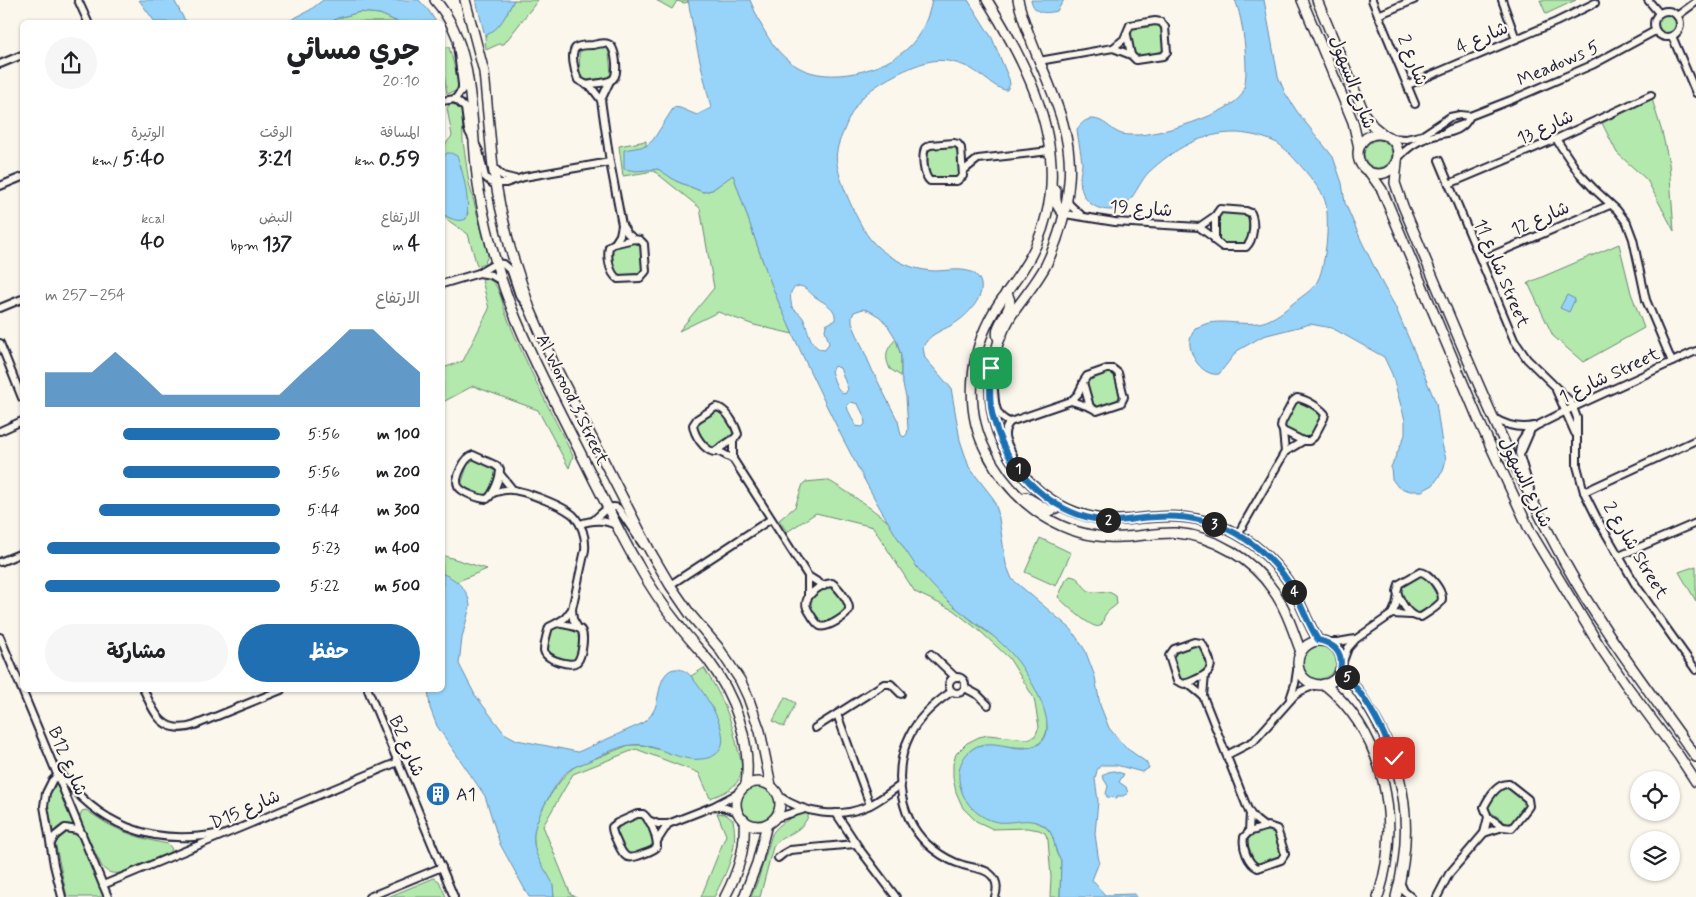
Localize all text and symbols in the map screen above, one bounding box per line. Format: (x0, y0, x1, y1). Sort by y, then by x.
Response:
street label: شارع 4 (1453, 16, 1512, 60)
street label: شارع 2 (1391, 31, 1433, 89)
street label: شارع السهول (1323, 32, 1381, 133)
text: جري مسائي (287, 33, 420, 70)
street label: Meadows 5 (1514, 35, 1603, 93)
button: share (45, 37, 97, 89)
text: 20:10 (382, 71, 420, 92)
street label: شارع 13 (1513, 105, 1577, 151)
text: الوتيرة (131, 124, 165, 142)
text: الوقت (260, 124, 292, 142)
text: المسافة (380, 124, 420, 142)
text: 5:40 (122, 145, 165, 173)
text: 3:21 (258, 145, 292, 173)
text: 0.59 (379, 145, 420, 173)
text: /km (92, 152, 122, 170)
text: km (355, 152, 379, 170)
street label: شارع 19 (1109, 195, 1173, 223)
street label: شارع 12 (1507, 196, 1573, 242)
text: النبض (259, 209, 292, 227)
text: الارتفاع (381, 209, 420, 227)
text: kcal (141, 210, 165, 228)
street label: شارع 11 Street (1467, 215, 1535, 332)
text: 40 (140, 228, 165, 256)
text: 137 (262, 230, 292, 258)
text: 4 (408, 230, 420, 258)
text: bpm (230, 237, 262, 255)
text: m (393, 237, 408, 255)
text: 254–257 m (45, 285, 126, 306)
text: الارتفاع (375, 288, 420, 309)
street label: Al Worood 3 Street (530, 330, 614, 469)
street label: شارع 1 Street (1555, 342, 1664, 410)
pin (970, 347, 1012, 389)
icon: arrive (977, 354, 1005, 382)
text: 5:56 (308, 424, 340, 445)
text: 100 m (377, 424, 420, 445)
street label: شارع السهول (1493, 433, 1557, 532)
pin: 1 (1006, 456, 1030, 482)
text: 1 (1015, 460, 1022, 478)
text: 5:56 (308, 462, 340, 483)
text: 200 m (376, 462, 420, 483)
street label: شارع 2 Street (1597, 498, 1674, 604)
text: 5:44 (307, 500, 340, 521)
text: 300 m (377, 500, 420, 521)
pin: 2 (1096, 508, 1120, 532)
text: 2 (1105, 511, 1112, 529)
pin: 3 (1202, 512, 1226, 536)
text: 3 (1211, 515, 1218, 533)
text: 5:23 (312, 538, 340, 559)
text: 400 m (375, 538, 420, 559)
text: 5:22 (310, 576, 340, 597)
text: 500 m (375, 576, 420, 597)
pin: 4 (1282, 580, 1306, 604)
text: 4 (1290, 583, 1299, 601)
button: مشاركة (45, 624, 228, 682)
button: حفظ (238, 624, 420, 682)
pin: 5 (1334, 664, 1360, 690)
text: 5 (1343, 668, 1352, 686)
street label: B2 شارع (383, 712, 430, 781)
street label: B12 شارع (42, 723, 92, 800)
pin (1373, 737, 1415, 779)
icon: check (1380, 744, 1408, 772)
map controls (1630, 771, 1680, 881)
button: locate (1630, 771, 1680, 821)
building icon: A1 (425, 781, 451, 807)
place label: A1 (456, 783, 476, 807)
street label: D15 شارع (207, 784, 284, 835)
button: layers (1630, 831, 1680, 881)

